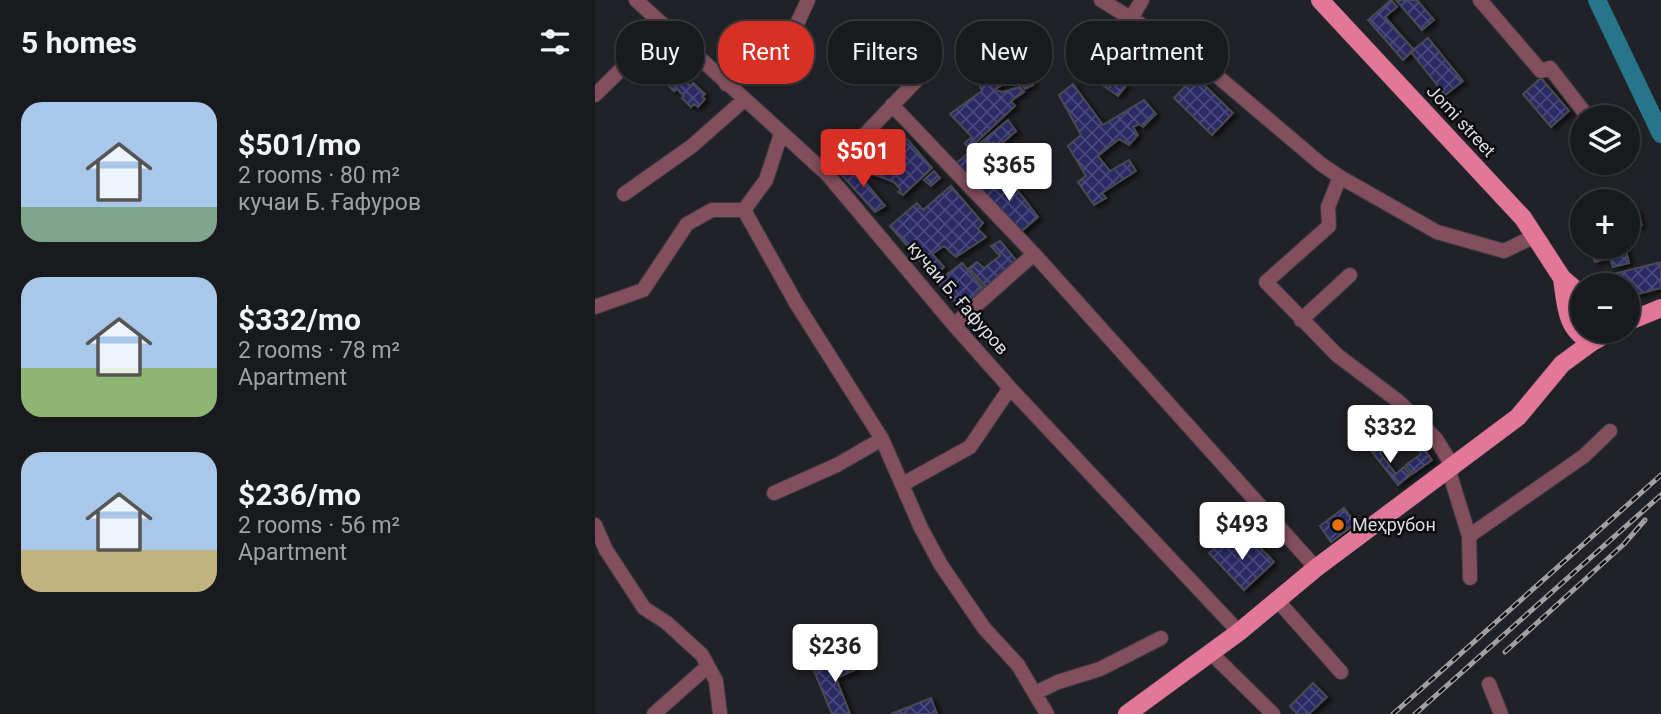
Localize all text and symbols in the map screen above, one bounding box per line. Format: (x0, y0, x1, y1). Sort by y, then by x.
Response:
chip: Buy (616, 21, 704, 84)
chip: Rent (718, 21, 814, 84)
chip: Filters (828, 21, 942, 84)
chip: New (956, 21, 1052, 84)
chip: Apartment (1066, 21, 1228, 84)
icon: filters (536, 23, 574, 61)
text: 5 homes (21, 25, 137, 60)
street label: Jomi street (1423, 80, 1500, 161)
map controls (1570, 105, 1640, 343)
button: layers (1570, 105, 1640, 175)
text: $501/mo (238, 127, 361, 162)
icon: home (77, 130, 161, 214)
pin: $501 (822, 130, 904, 189)
text: $501 (837, 138, 889, 165)
pin: $365 (968, 144, 1050, 203)
text: $365 (983, 152, 1035, 179)
text: 2 rooms · 80 m² (238, 162, 400, 189)
text: кучаи Б. Ғафуров (238, 189, 421, 216)
button: + (1570, 189, 1640, 259)
street label: кучаи Б. Ғафуров (903, 237, 1013, 359)
button: − (1570, 273, 1640, 343)
text: $332/mo (238, 302, 361, 337)
icon: home (77, 305, 161, 389)
text: 2 rooms · 78 m² (238, 337, 400, 364)
text: Apartment (238, 364, 347, 391)
pin: $332 (1349, 406, 1431, 465)
text: $332 (1364, 414, 1416, 441)
text: $236/mo (238, 477, 361, 512)
icon: home (77, 480, 161, 564)
pin: $493 (1201, 503, 1283, 562)
text: $493 (1216, 511, 1268, 538)
text: 2 rooms · 56 m² (238, 512, 400, 539)
place label: Меҳрубон (1352, 514, 1436, 535)
marker: Меҳрубон (1330, 517, 1346, 533)
text: Apartment (238, 539, 347, 566)
pin: $236 (794, 624, 876, 684)
text: $236 (809, 633, 861, 660)

